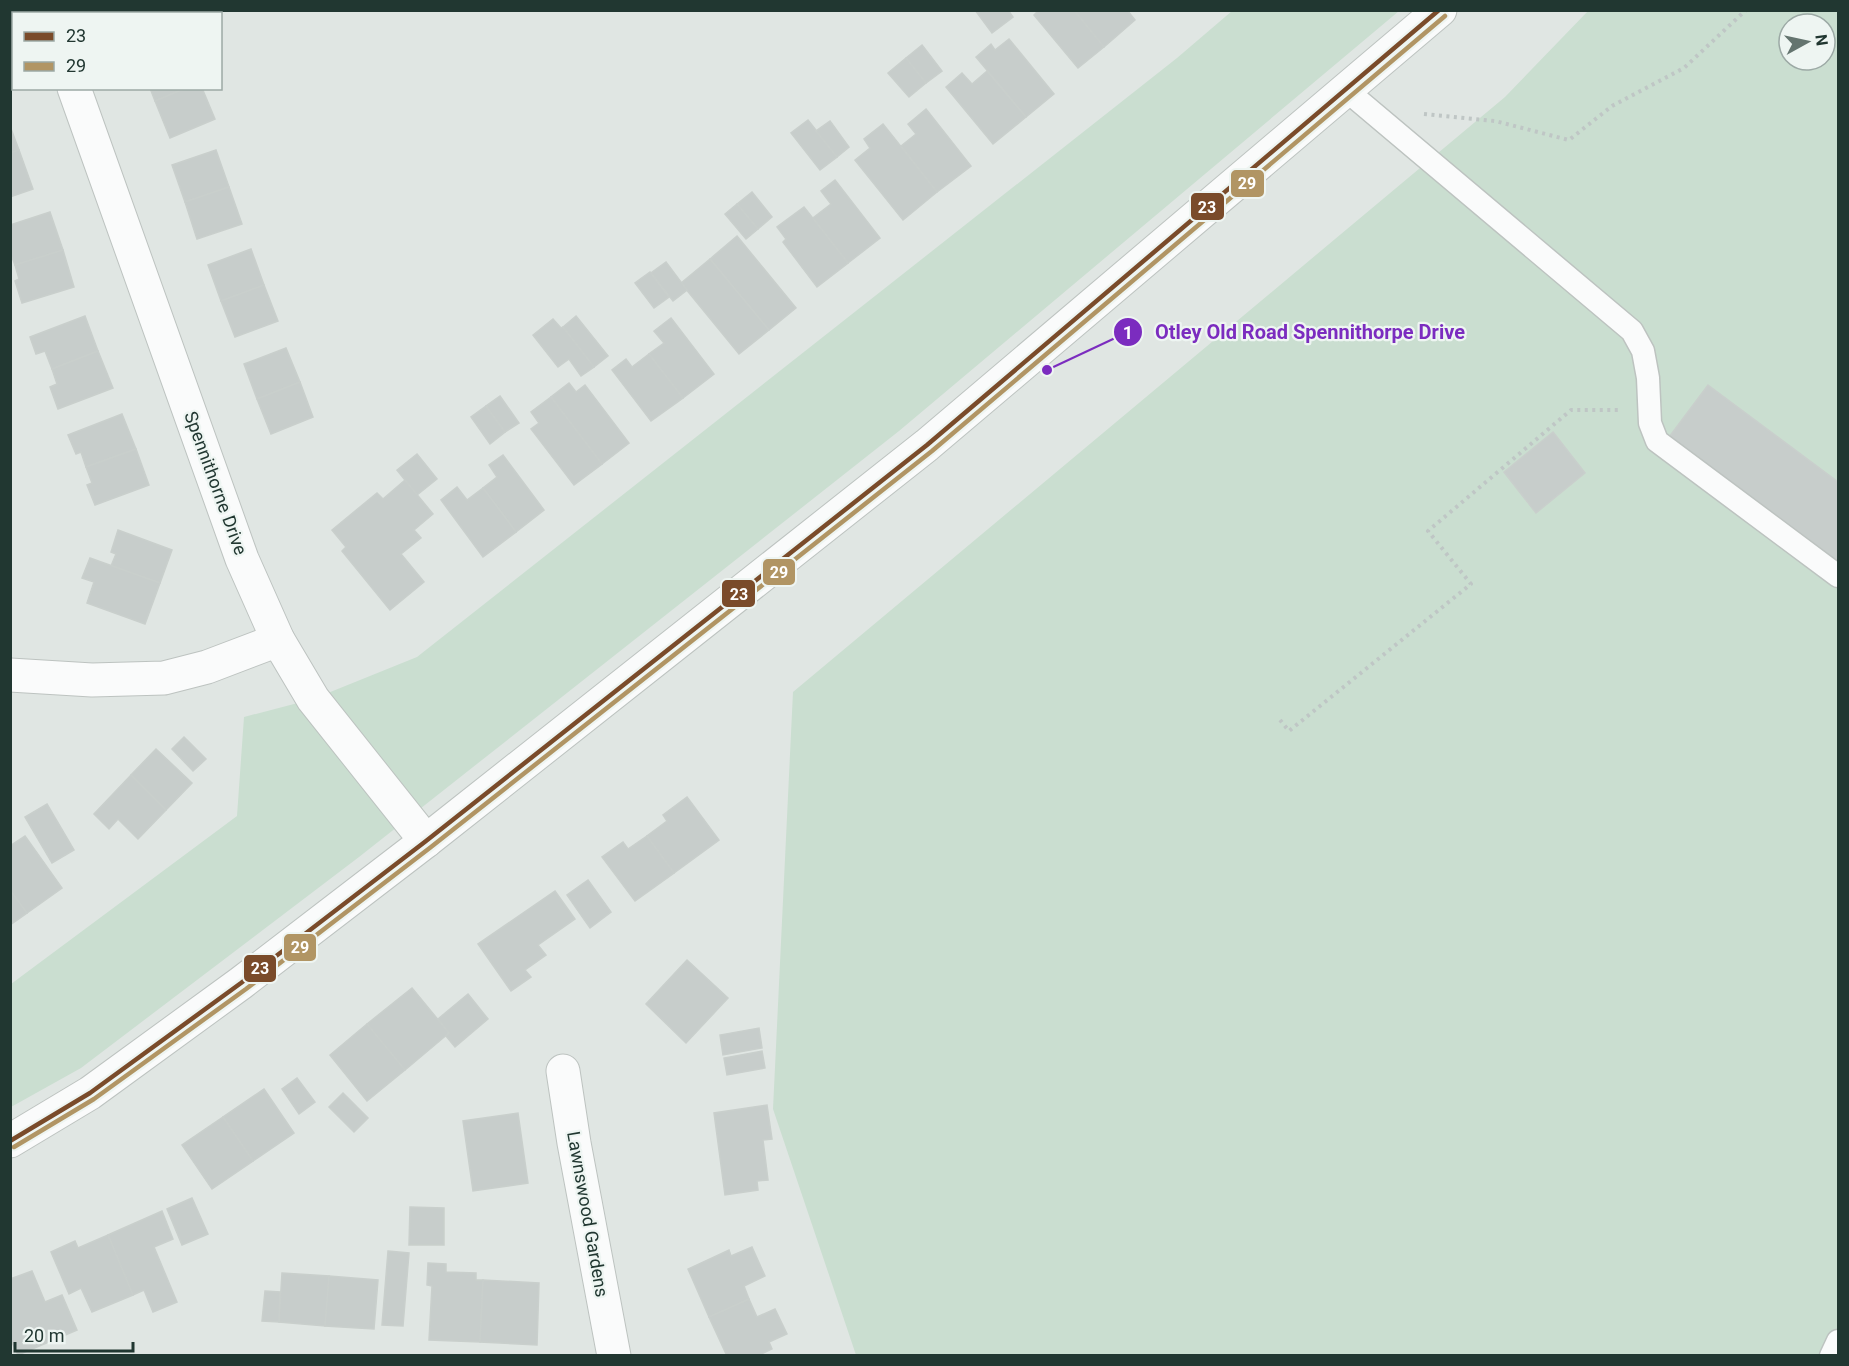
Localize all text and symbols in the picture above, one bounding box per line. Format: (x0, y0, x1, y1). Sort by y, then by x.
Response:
legend (12, 12, 222, 90)
north arrow (1777, 12, 1837, 72)
text: 23 (66, 25, 86, 46)
text: N (1811, 33, 1832, 47)
text: 29 (66, 55, 86, 76)
line badge: 29 (1230, 169, 1265, 198)
text: 29 (1238, 174, 1256, 193)
line badge: 23 (1190, 192, 1225, 221)
text: 23 (1198, 198, 1216, 217)
callout: Otley Old Road Spennithorpe Drive (1113, 313, 1478, 351)
text: Otley Old Road Spennithorpe Drive (1155, 320, 1465, 344)
text: 1 (1123, 322, 1133, 343)
street label: Spennithorne Drive (180, 408, 252, 558)
line badge: 29 (762, 558, 796, 586)
text: 29 (770, 563, 788, 582)
line badge: 23 (721, 579, 756, 608)
text: 23 (730, 585, 748, 604)
line badge: 29 (283, 933, 317, 962)
text: 29 (291, 938, 309, 957)
line badge: 23 (243, 954, 277, 983)
text: 23 (251, 959, 269, 978)
street label: Lawnswood Gardens (563, 1130, 613, 1298)
scale bar (15, 1315, 134, 1353)
text: 20 m (24, 1325, 64, 1346)

